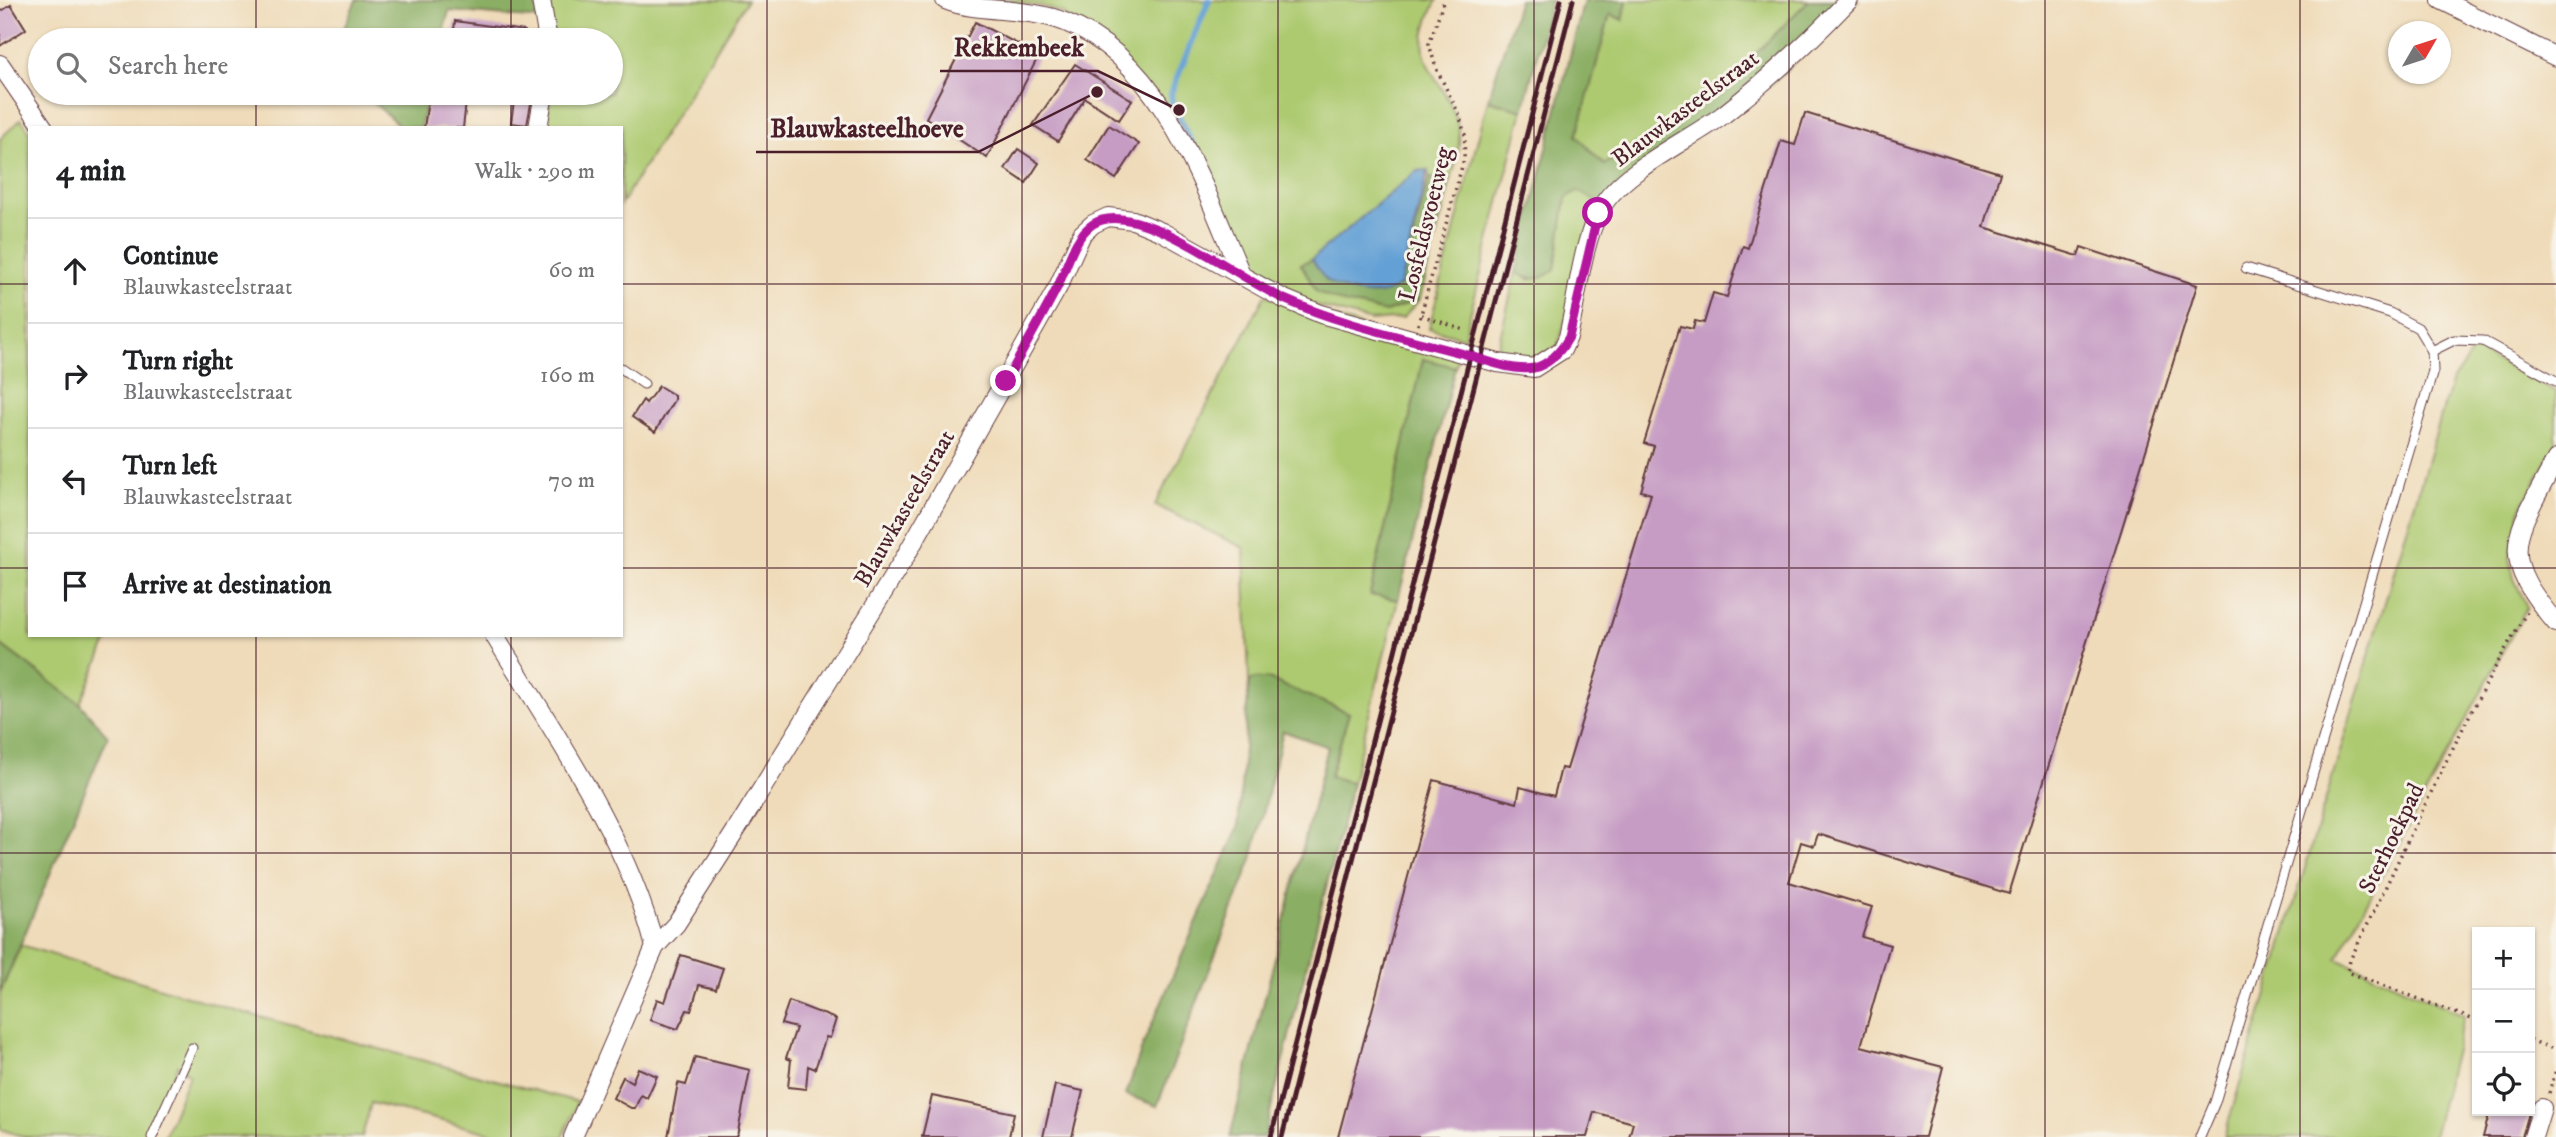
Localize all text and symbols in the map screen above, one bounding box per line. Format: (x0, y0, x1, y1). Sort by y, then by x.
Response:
north arrow (2388, 21, 2451, 84)
callout: Rekkembeek (940, 24, 1098, 71)
search box (28, 28, 623, 105)
text: Rekkembeek (954, 32, 1085, 65)
street label: Blauwkasteelstraat (1606, 43, 1765, 174)
icon: search (52, 48, 90, 86)
text: Search here (108, 50, 228, 83)
callout: Blauwkasteelhoeve (756, 105, 978, 152)
text: Blauwkasteelhoeve (770, 113, 964, 146)
street label: Losfeldsvoetweg (1392, 143, 1460, 305)
text: 4 min (56, 153, 126, 190)
text: Walk · 290 m (474, 157, 595, 186)
route start (1582, 197, 1613, 228)
text: Continue (123, 240, 218, 273)
icon: ahead (56, 252, 94, 290)
text: 60 m (548, 256, 595, 285)
text: Blauwkasteelstraat (123, 273, 292, 302)
text: Turn right (123, 345, 233, 378)
icon: right (56, 357, 94, 395)
text: 160 m (540, 361, 595, 390)
route end (990, 365, 1021, 396)
text: Blauwkasteelstraat (123, 378, 292, 407)
street label: Blauwkasteelstraat (848, 424, 962, 592)
text: Turn left (123, 450, 217, 483)
icon: left (56, 462, 94, 500)
text: 70 m (548, 466, 595, 495)
text: Blauwkasteelstraat (123, 483, 292, 512)
icon: arrive (56, 567, 94, 605)
text: Arrive at destination (123, 569, 332, 602)
street label: Sterhoekpad (2352, 778, 2432, 899)
map controls (2472, 927, 2535, 1116)
button: + (2472, 927, 2535, 990)
button: − (2472, 990, 2535, 1053)
button: locate (2472, 1053, 2535, 1116)

